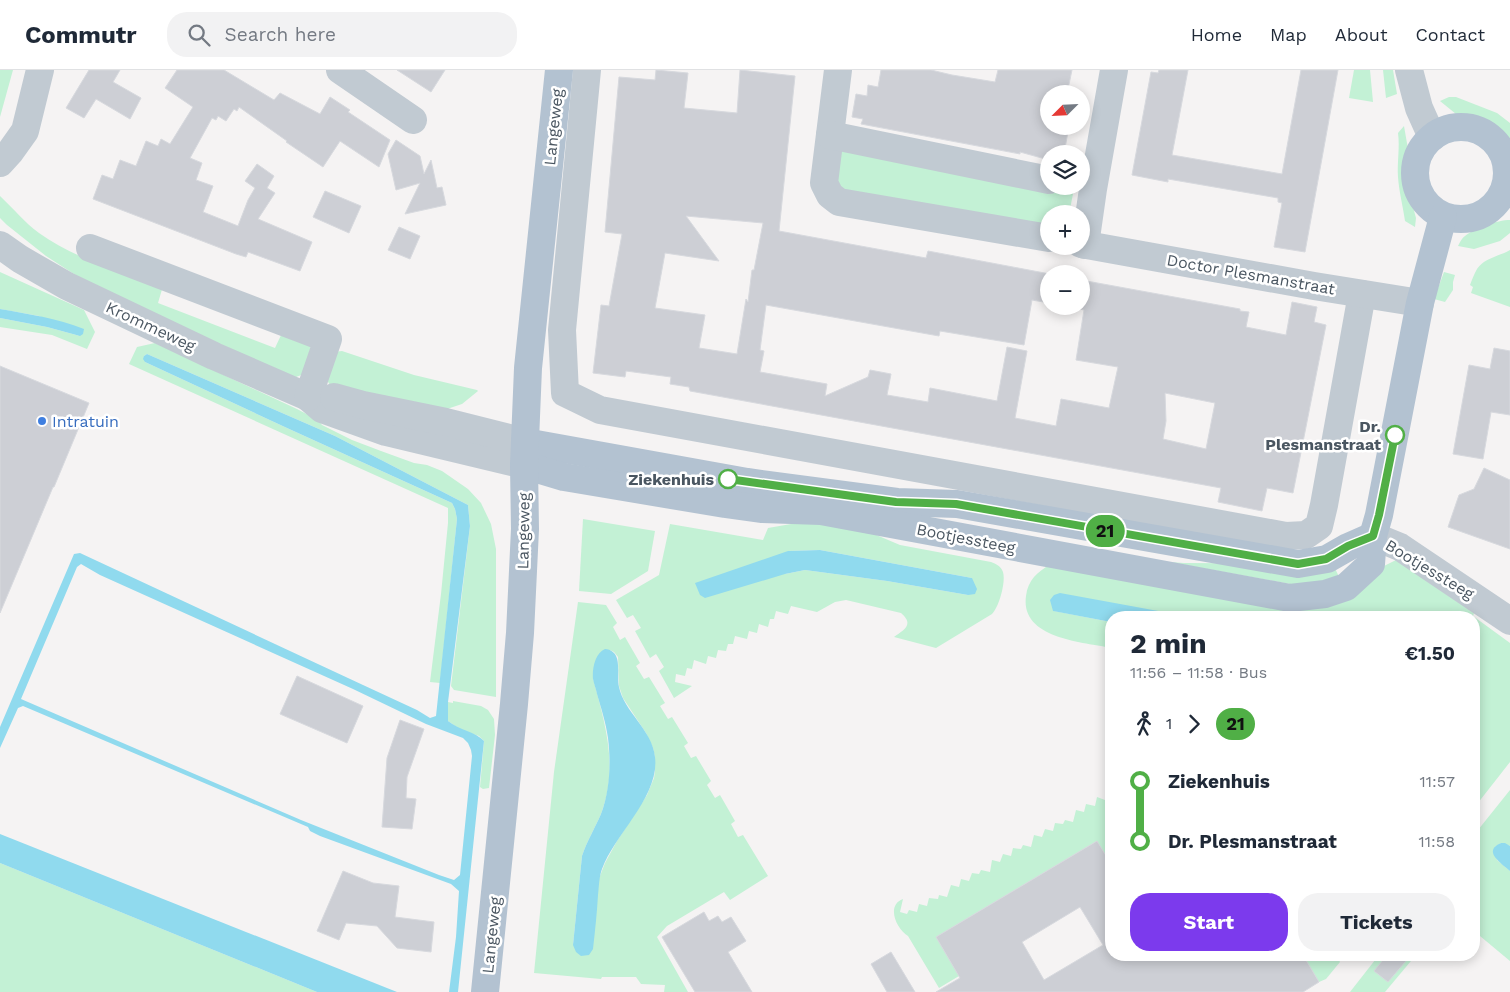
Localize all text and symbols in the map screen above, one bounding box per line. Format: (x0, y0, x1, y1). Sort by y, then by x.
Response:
search box (167, 12, 517, 57)
text: Commutr (25, 21, 137, 49)
icon: search (185, 21, 213, 49)
text: Search here (225, 23, 336, 46)
text: Home (1191, 24, 1242, 45)
text: Map (1270, 24, 1307, 45)
text: About (1335, 24, 1387, 45)
text: Contact (1415, 24, 1485, 45)
north arrow (1040, 85, 1090, 135)
map controls (1040, 85, 1090, 315)
street label: Langeweg (540, 87, 567, 166)
button: layers (1040, 145, 1090, 195)
button: + (1040, 205, 1090, 255)
street label: Doctor Plesmanstraat (1165, 250, 1337, 299)
button: − (1040, 265, 1090, 315)
street label: Krommeweg (103, 297, 199, 356)
place label: Intratuin (52, 412, 119, 431)
marker: Intratuin (36, 415, 48, 427)
place label: Dr. Plesmanstraat (1265, 417, 1381, 454)
marker: Dr. Plesmanstraat (1385, 425, 1405, 445)
marker: Ziekenhuis (718, 469, 738, 489)
place label: Ziekenhuis (628, 470, 714, 489)
street label: Langeweg (513, 492, 534, 570)
line badge: 21 (1082, 515, 1128, 547)
street label: Bootjessteeg (915, 520, 1017, 557)
text: 21 (1096, 520, 1114, 541)
street label: Bootjessteeg (1382, 535, 1478, 604)
text: 2 min (1130, 627, 1207, 660)
text: €1.50 (1405, 642, 1455, 665)
text: 11:56 – 11:58 · Bus (1130, 663, 1267, 682)
icon: walk (1130, 710, 1158, 738)
icon: forward (1180, 710, 1208, 738)
text: 21 (1226, 713, 1245, 734)
text: 1 (1166, 714, 1172, 733)
text: Ziekenhuis (1168, 770, 1270, 793)
text: 11:57 (1419, 772, 1455, 791)
text: Dr. Plesmanstraat (1168, 830, 1337, 853)
text: 11:58 (1419, 832, 1455, 851)
button: Start (1130, 893, 1288, 951)
button: Tickets (1298, 893, 1455, 951)
street label: Langeweg (478, 895, 505, 974)

